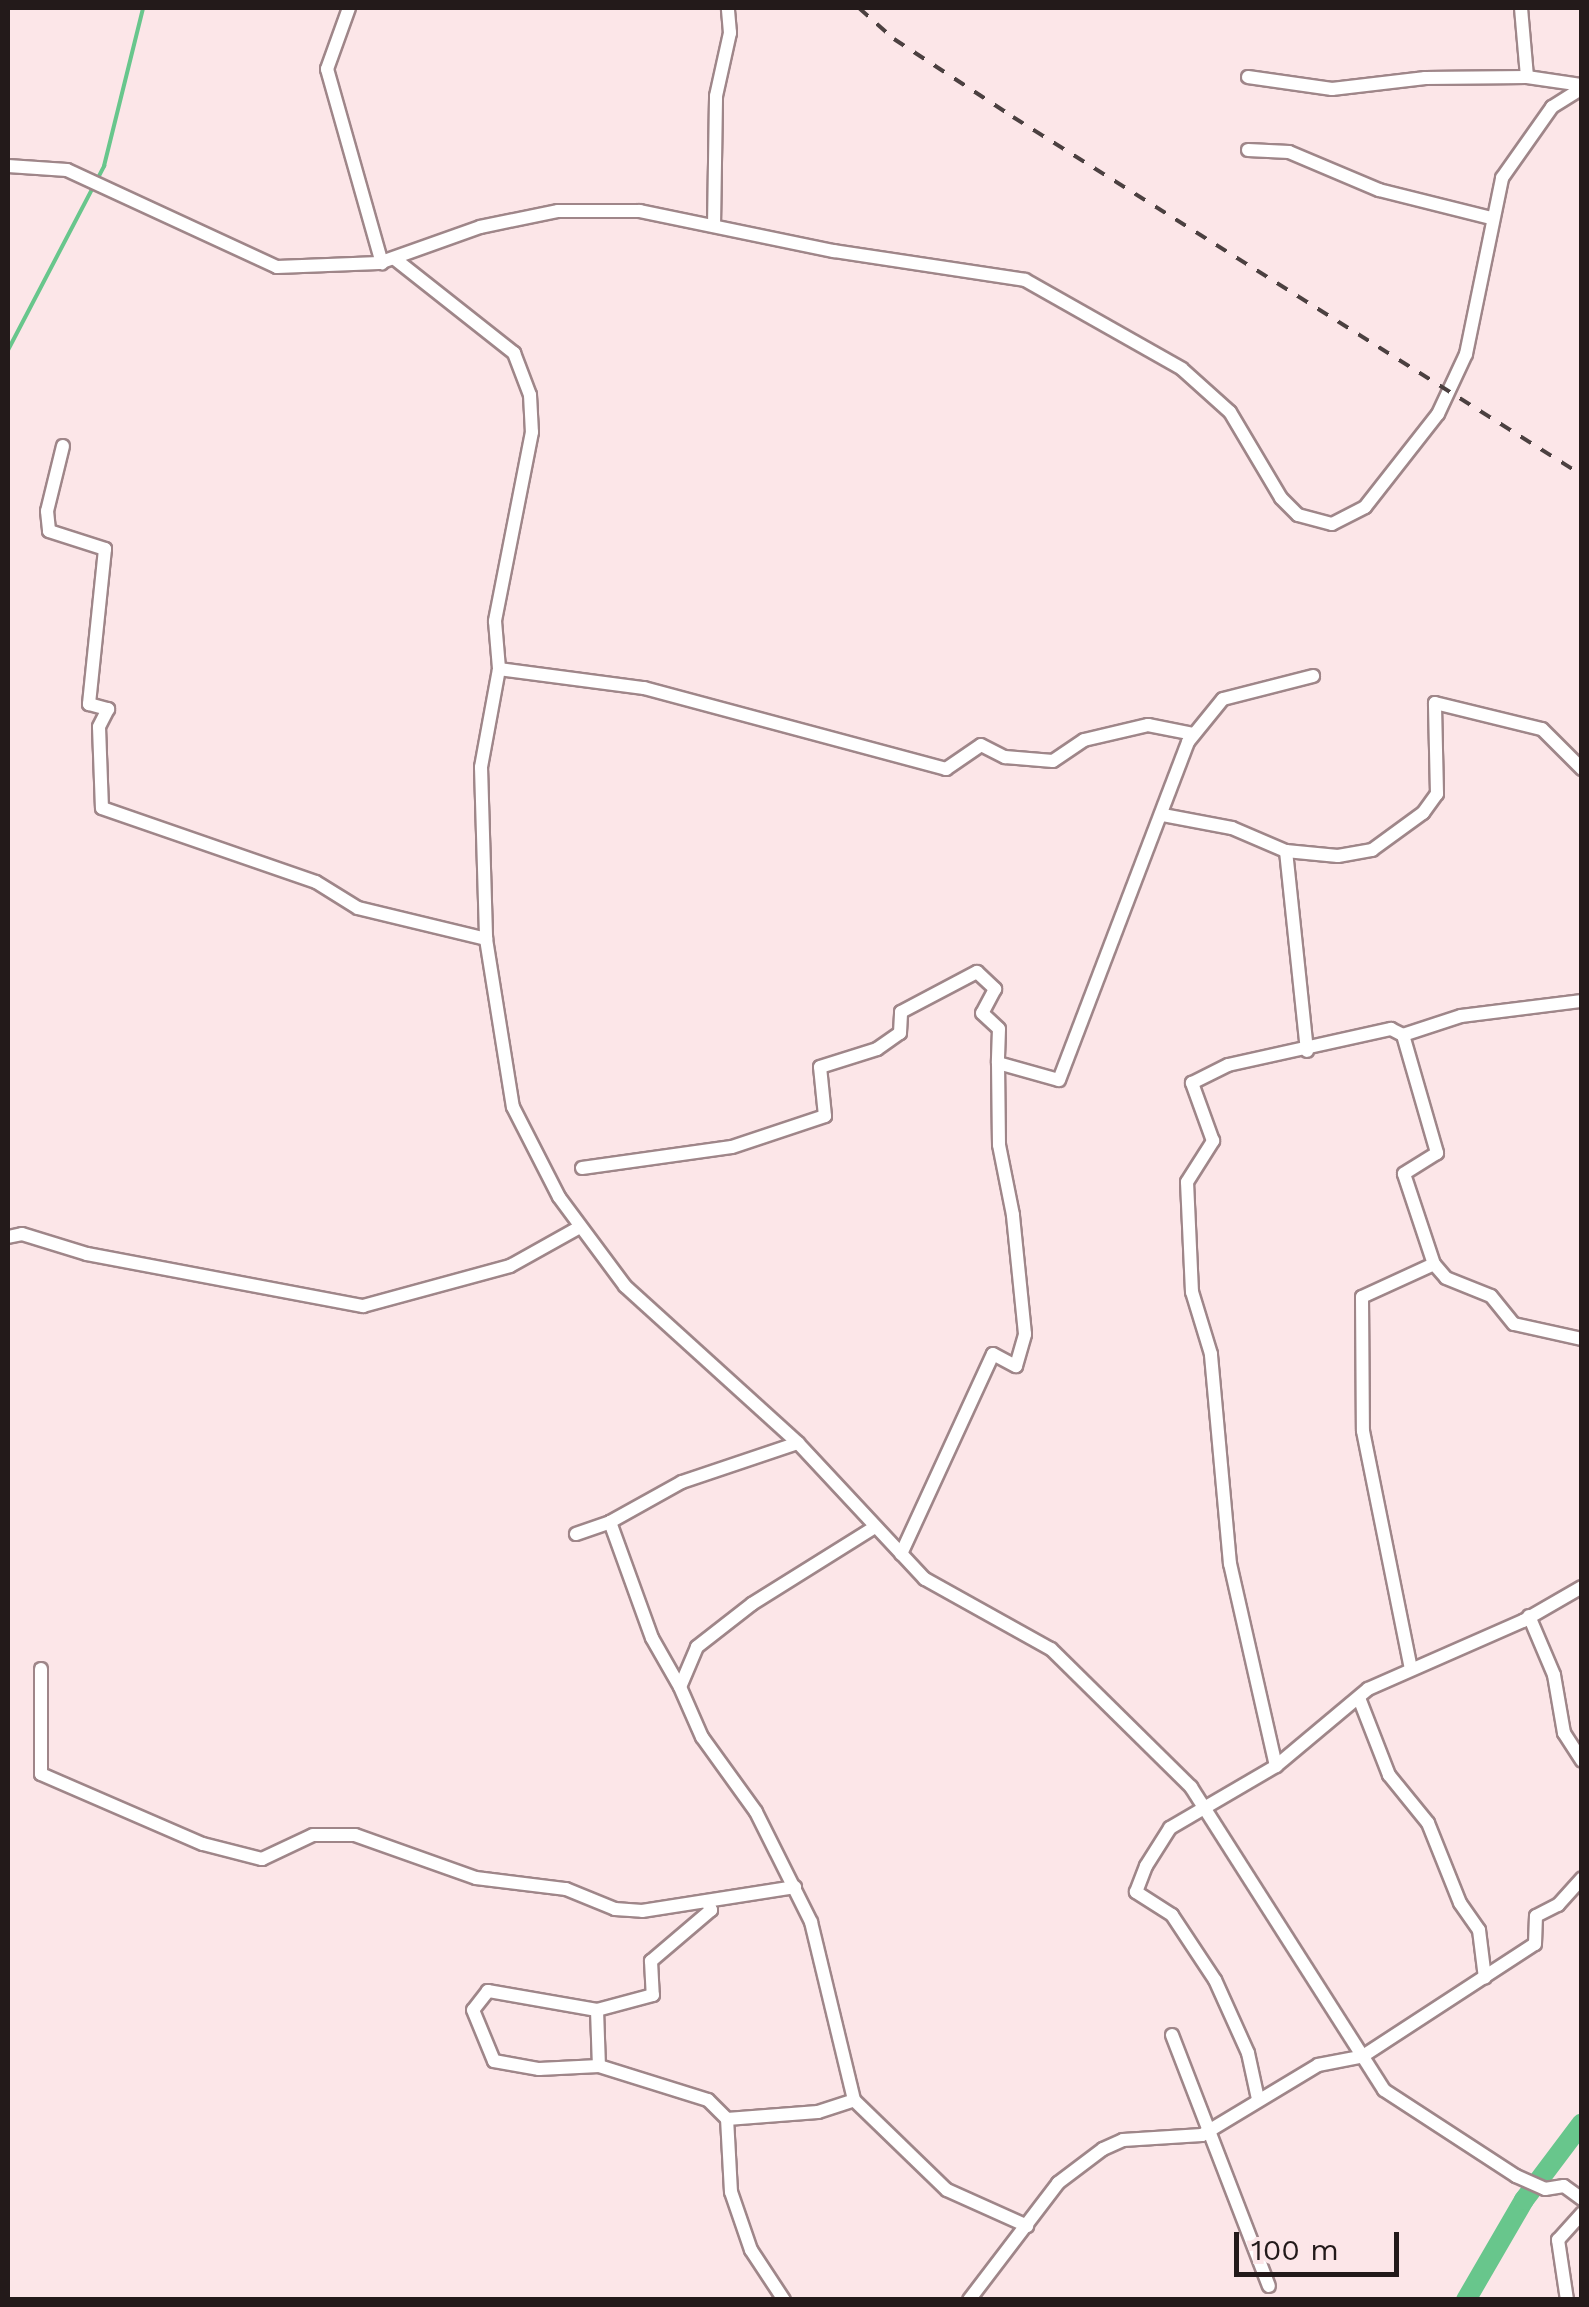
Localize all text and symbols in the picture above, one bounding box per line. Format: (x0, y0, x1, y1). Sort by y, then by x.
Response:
scale bar (1239, 2212, 1404, 2274)
text: 100 m (1251, 2232, 1339, 2267)

